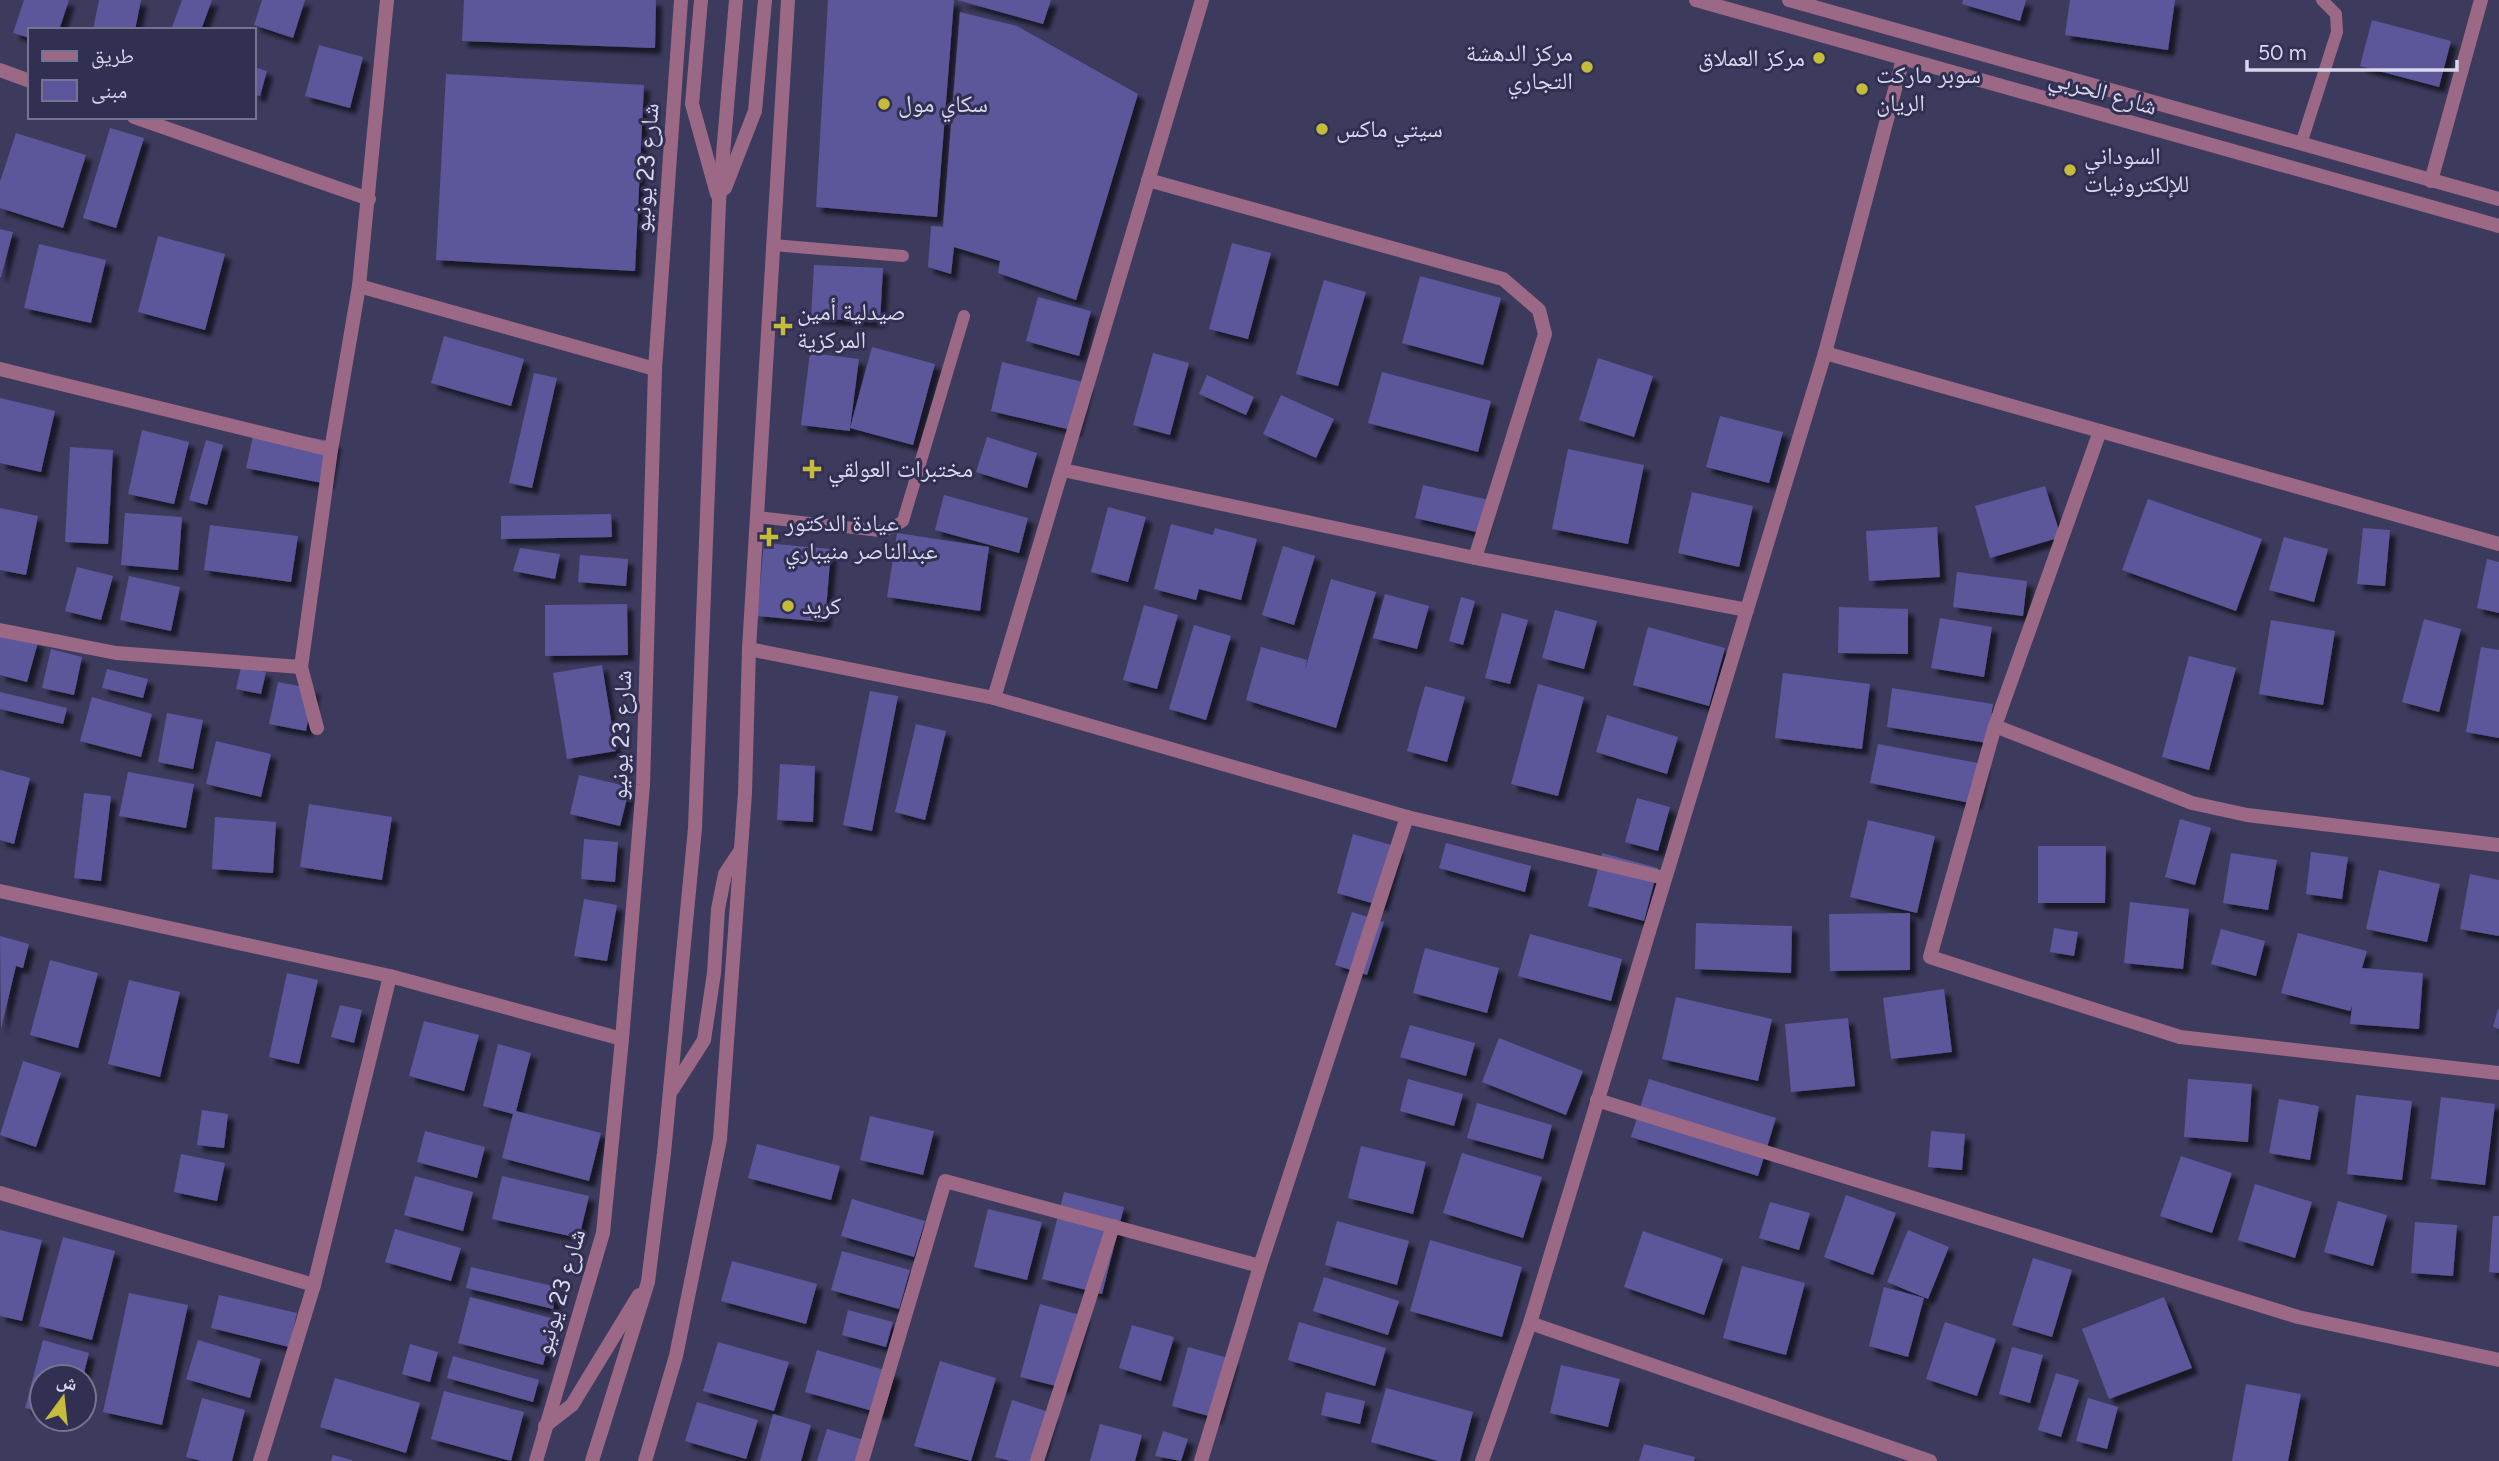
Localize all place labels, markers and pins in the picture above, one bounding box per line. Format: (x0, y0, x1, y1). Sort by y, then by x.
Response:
place label: مركز الدهشة التجاري (1466, 38, 1573, 100)
place label: مركز العملاق (1698, 43, 1805, 72)
marker: مركز العملاق (1811, 50, 1827, 66)
marker: مركز الدهشة التجاري (1579, 59, 1595, 75)
place label: سوبر ماركت الريان (1876, 60, 1981, 117)
marker: سوبر ماركت الريان (1854, 81, 1870, 97)
place label: سكاي مول (898, 89, 988, 123)
marker: سكاي مول (876, 96, 892, 112)
place label: سيتي ماكس (1336, 114, 1443, 148)
marker: سيتي ماكس (1314, 121, 1330, 137)
place label: السوداني للإلكترونيات (2084, 141, 2189, 198)
marker: السوداني للإلكترونيات (2062, 162, 2078, 178)
place label: صيدلية أمين المركزية (797, 297, 906, 354)
marker: صيدلية أمين المركزية (775, 318, 791, 334)
place label: مختبرات العولقي (828, 454, 973, 488)
marker: مختبرات العولقي (802, 459, 822, 479)
place label: عيادة الدكتور عبدالناصر منيباري (784, 508, 938, 570)
marker: عيادة الدكتور عبدالناصر منيباري (759, 527, 779, 547)
place label: كريد (802, 591, 841, 620)
marker: كريد (780, 598, 796, 614)

